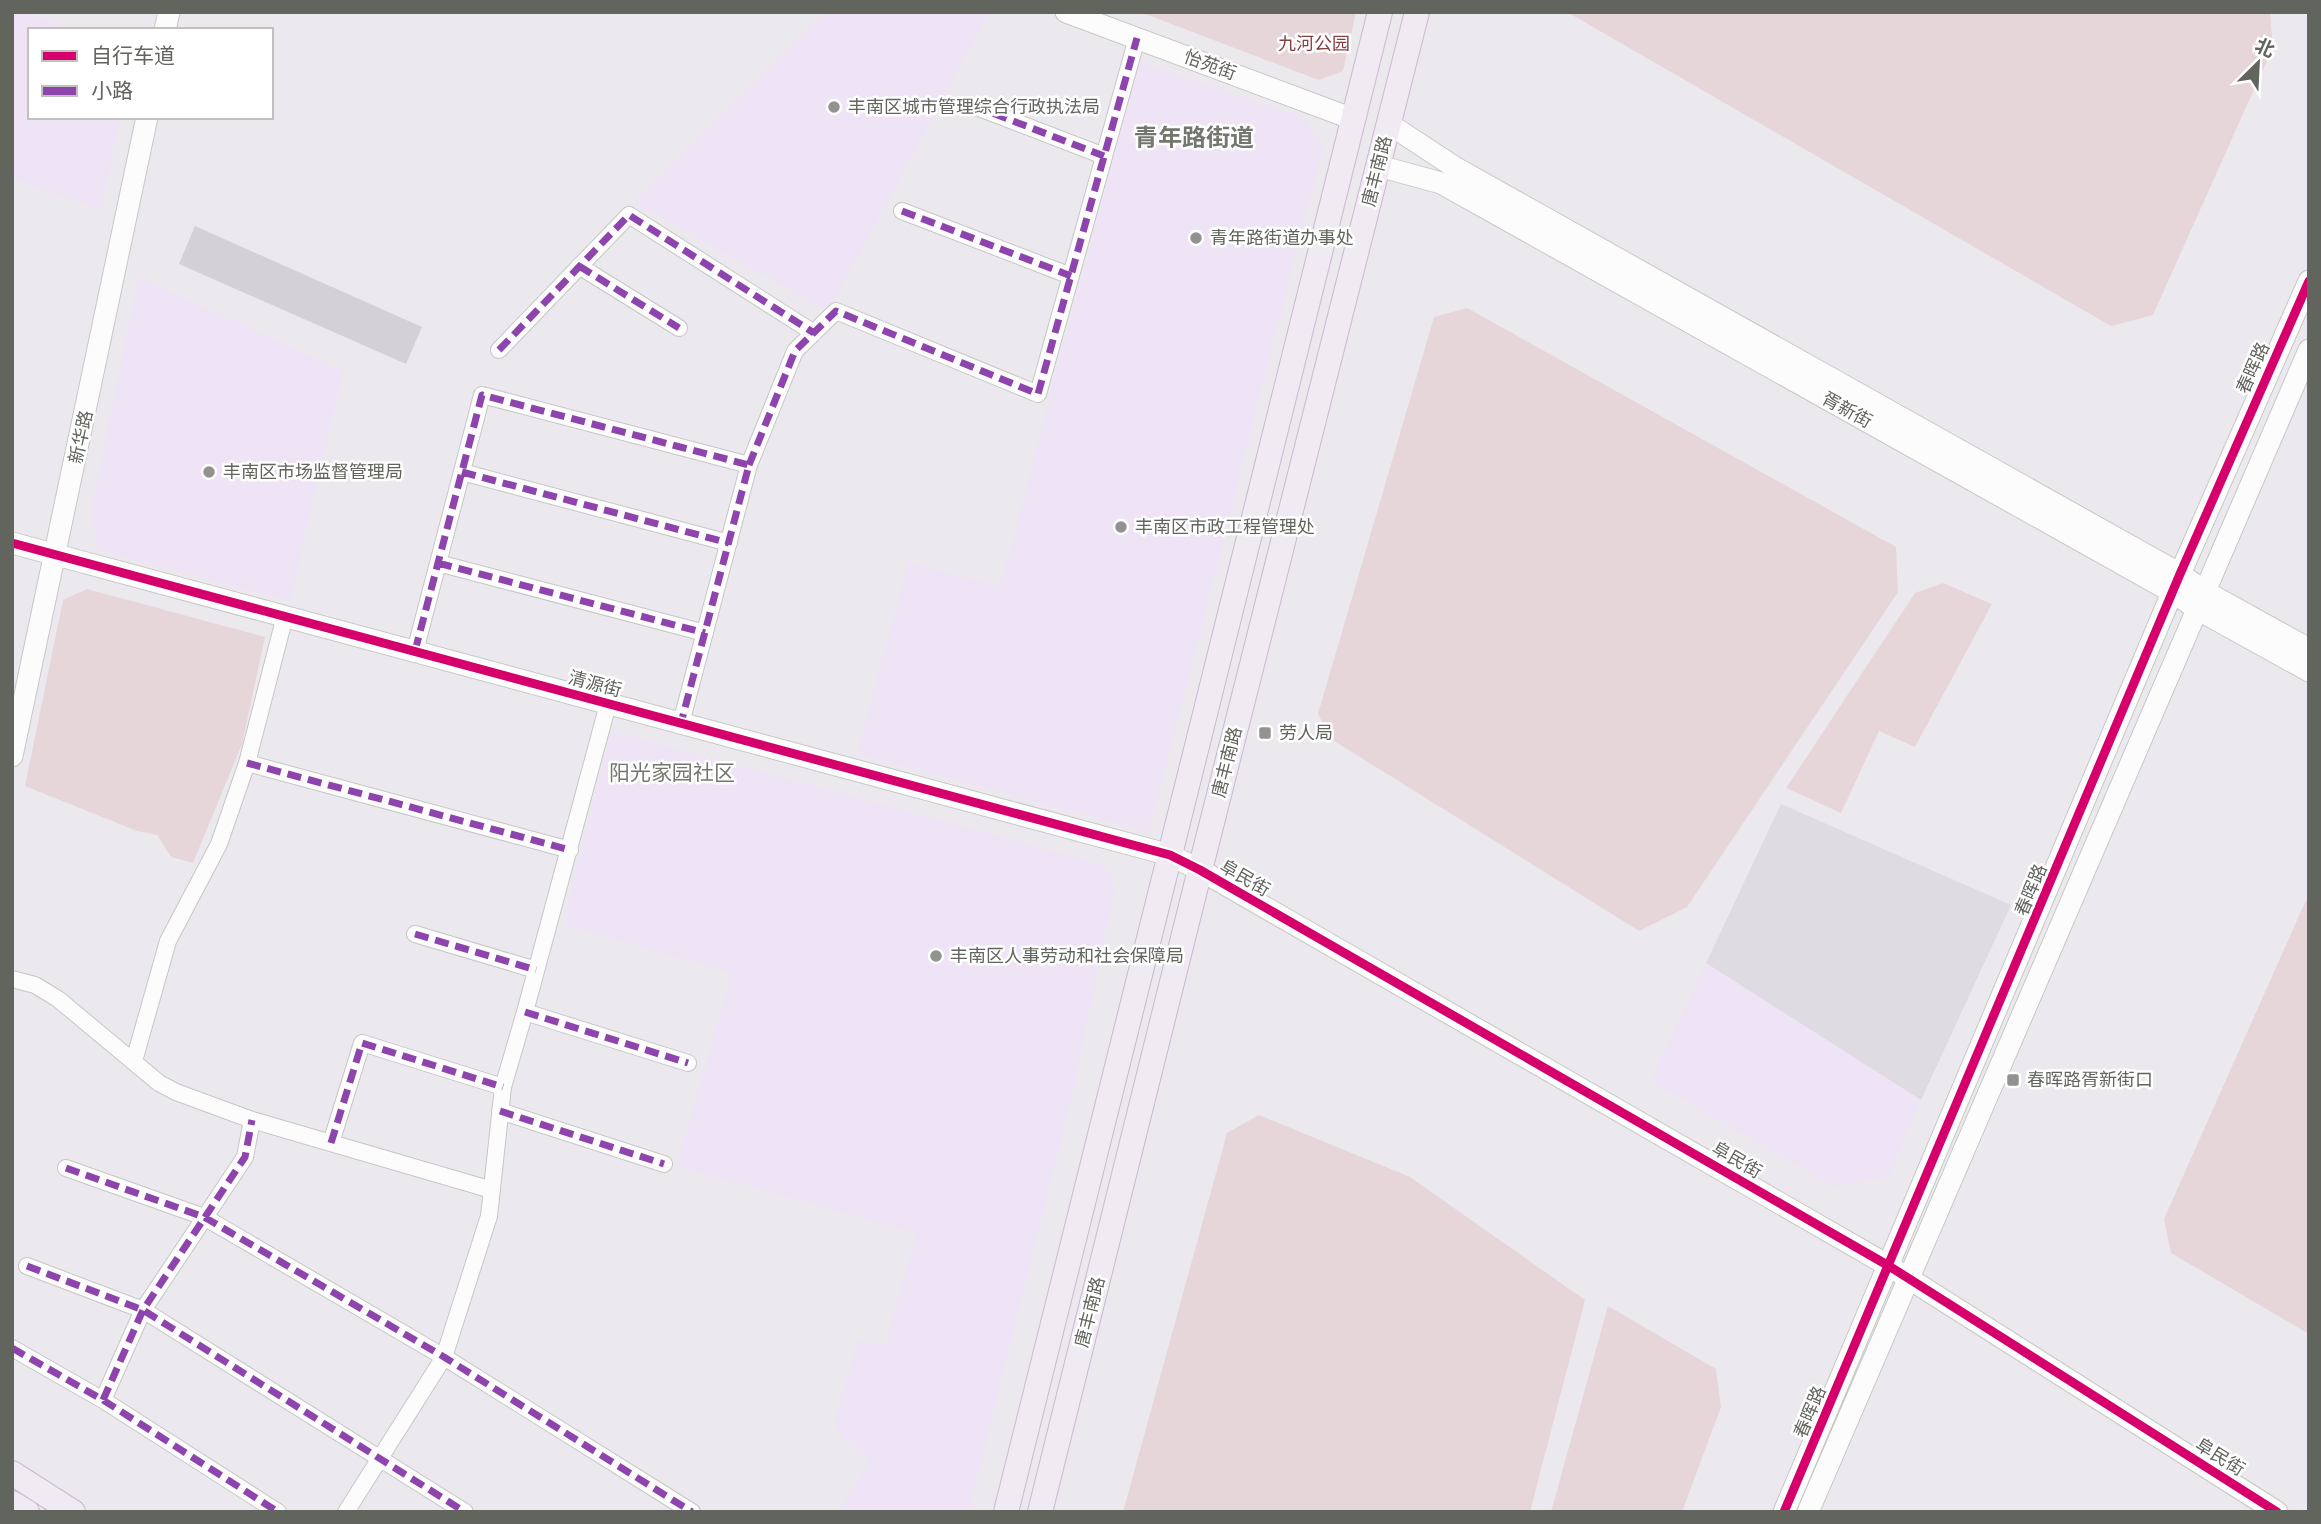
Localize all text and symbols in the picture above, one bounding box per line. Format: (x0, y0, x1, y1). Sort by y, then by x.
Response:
legend (28, 28, 273, 119)
north arrow (2223, 28, 2293, 98)
park label: 九河公园 (1278, 34, 1350, 54)
text: 北 (2252, 34, 2278, 61)
text: 自行车道 (91, 44, 175, 67)
street label: 怡苑街 (1181, 46, 1239, 84)
text: 小路 (91, 79, 133, 102)
place label: 丰南区城市管理综合行政执法局 (848, 97, 1100, 117)
marker: 丰南区城市管理综合行政执法局 (826, 99, 842, 115)
district label: 青年路街道 (1134, 124, 1254, 151)
street label: 唐丰南路 (1359, 134, 1395, 208)
place label: 青年路街道办事处 (1210, 228, 1354, 248)
marker: 青年路街道办事处 (1188, 230, 1204, 246)
street label: 春晖路 (2233, 339, 2273, 397)
street label: 胥新街 (1819, 388, 1875, 432)
street label: 新华路 (66, 409, 96, 465)
place label: 丰南区市场监督管理局 (223, 462, 403, 482)
marker: 丰南区市场监督管理局 (201, 464, 217, 480)
place label: 丰南区市政工程管理处 (1135, 517, 1315, 537)
marker: 丰南区市政工程管理处 (1113, 519, 1129, 535)
street label: 清源街 (566, 667, 624, 701)
place label: 劳人局 (1279, 723, 1333, 743)
street label: 唐丰南路 (1209, 725, 1245, 799)
marker: 劳人局 (1257, 725, 1273, 741)
district label: 阳光家园社区 (609, 761, 735, 784)
street label: 阜民街 (1217, 856, 1273, 900)
street label: 春晖路 (2011, 861, 2051, 919)
place label: 丰南区人事劳动和社会保障局 (950, 946, 1184, 966)
marker: 丰南区人事劳动和社会保障局 (928, 948, 944, 964)
place label: 春晖路胥新街口 (2027, 1070, 2153, 1090)
marker: 春晖路胥新街口 (2005, 1072, 2021, 1088)
street label: 阜民街 (1709, 1138, 1765, 1182)
street label: 唐丰南路 (1072, 1275, 1108, 1349)
street label: 春晖路 (1790, 1383, 1830, 1441)
street label: 阜民街 (2192, 1434, 2248, 1480)

